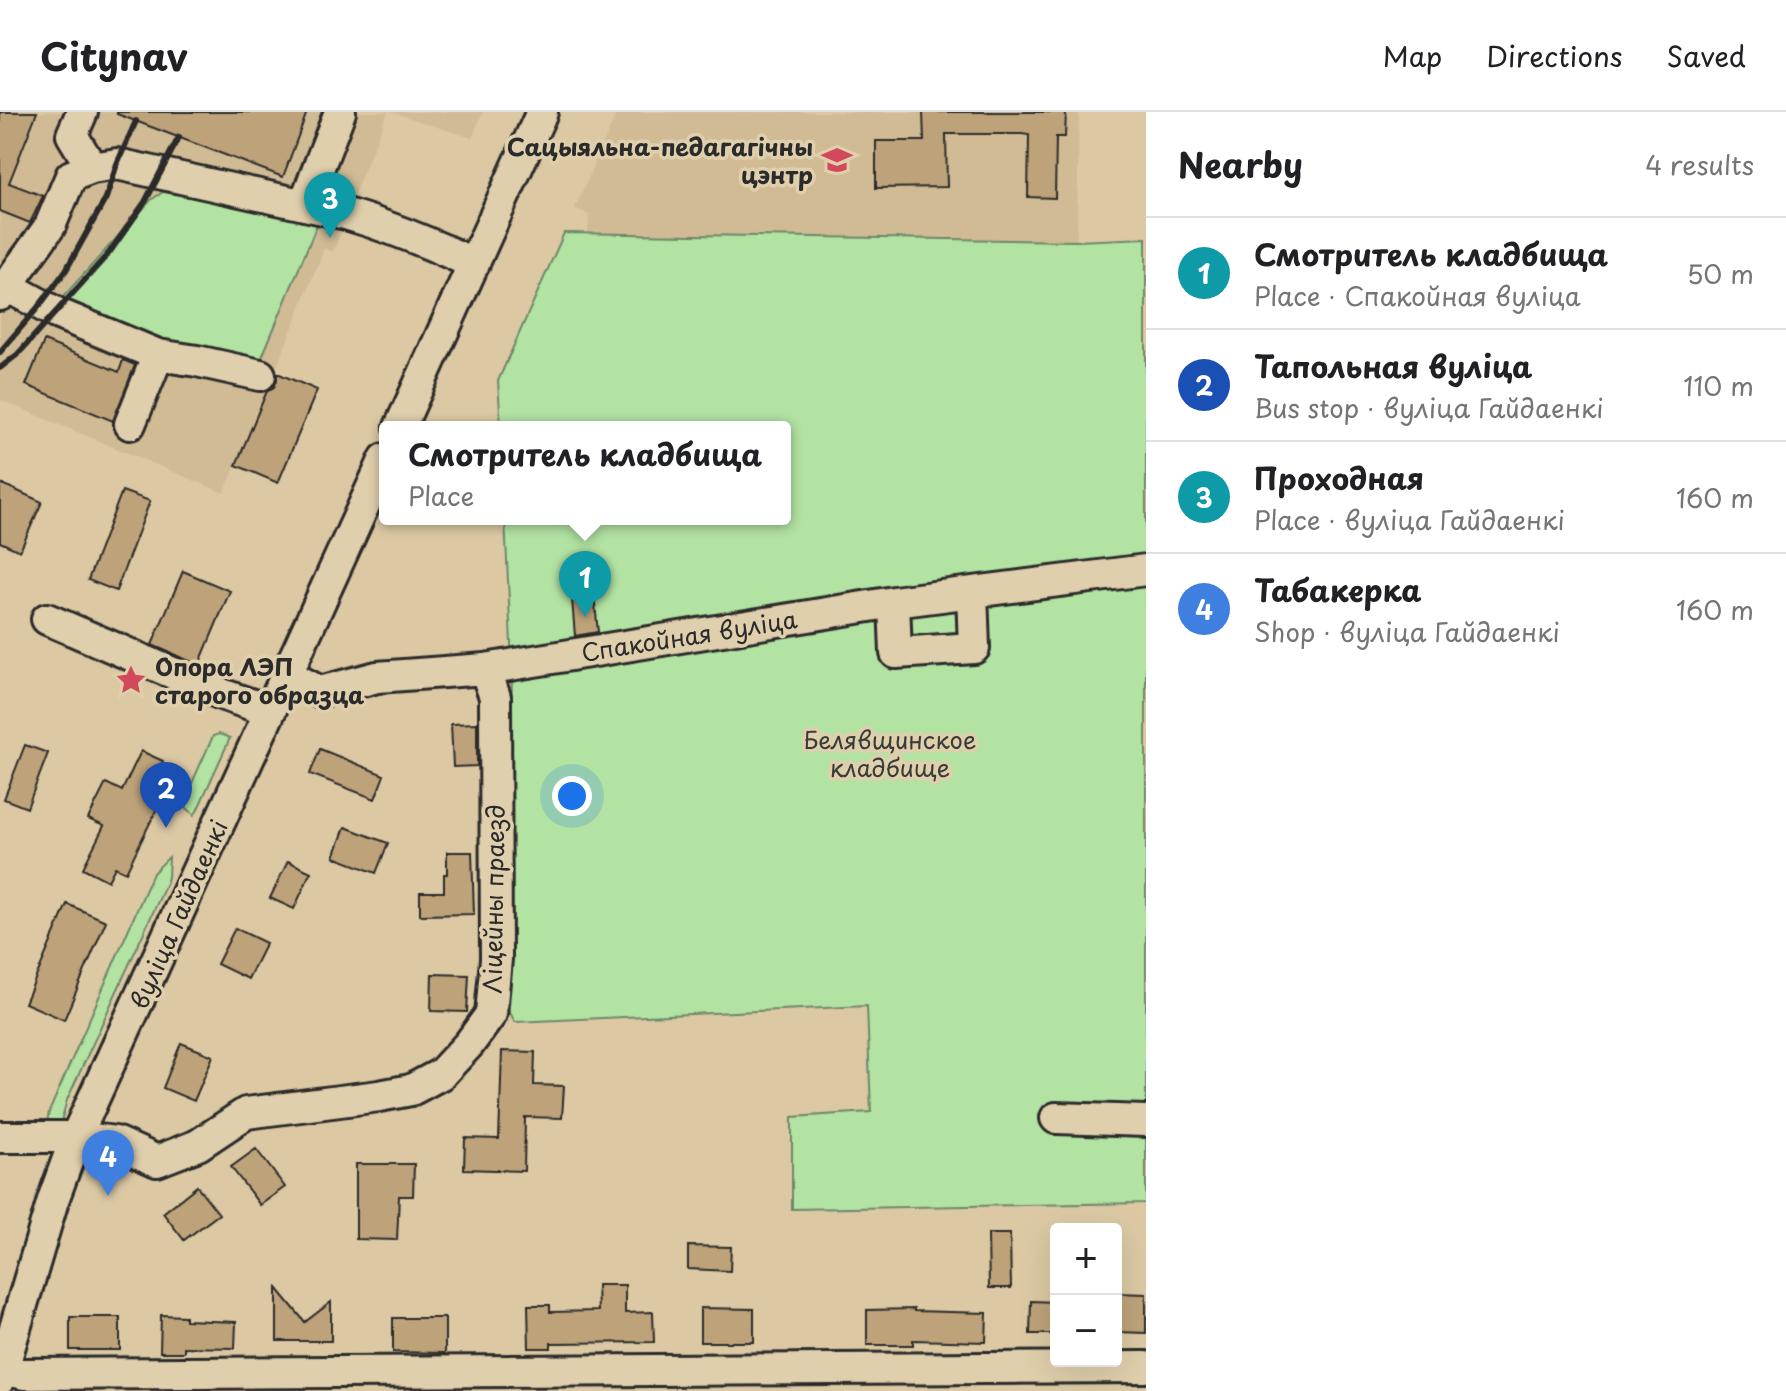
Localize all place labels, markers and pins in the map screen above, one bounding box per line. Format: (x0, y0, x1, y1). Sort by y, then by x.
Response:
place label: Сацыяльна-педагагічны цэнтр (507, 128, 813, 192)
school or university icon: Сацыяльна-педагагічны цэнтр (820, 143, 854, 177)
pin: 3 (304, 172, 356, 238)
pin: 1 (559, 551, 611, 617)
place label: Опора ЛЭП старого образца (155, 648, 365, 712)
place icon: Опора ЛЭП старого образца (114, 663, 148, 697)
pin: 2 (140, 762, 192, 828)
pin: 4 (82, 1130, 134, 1196)

